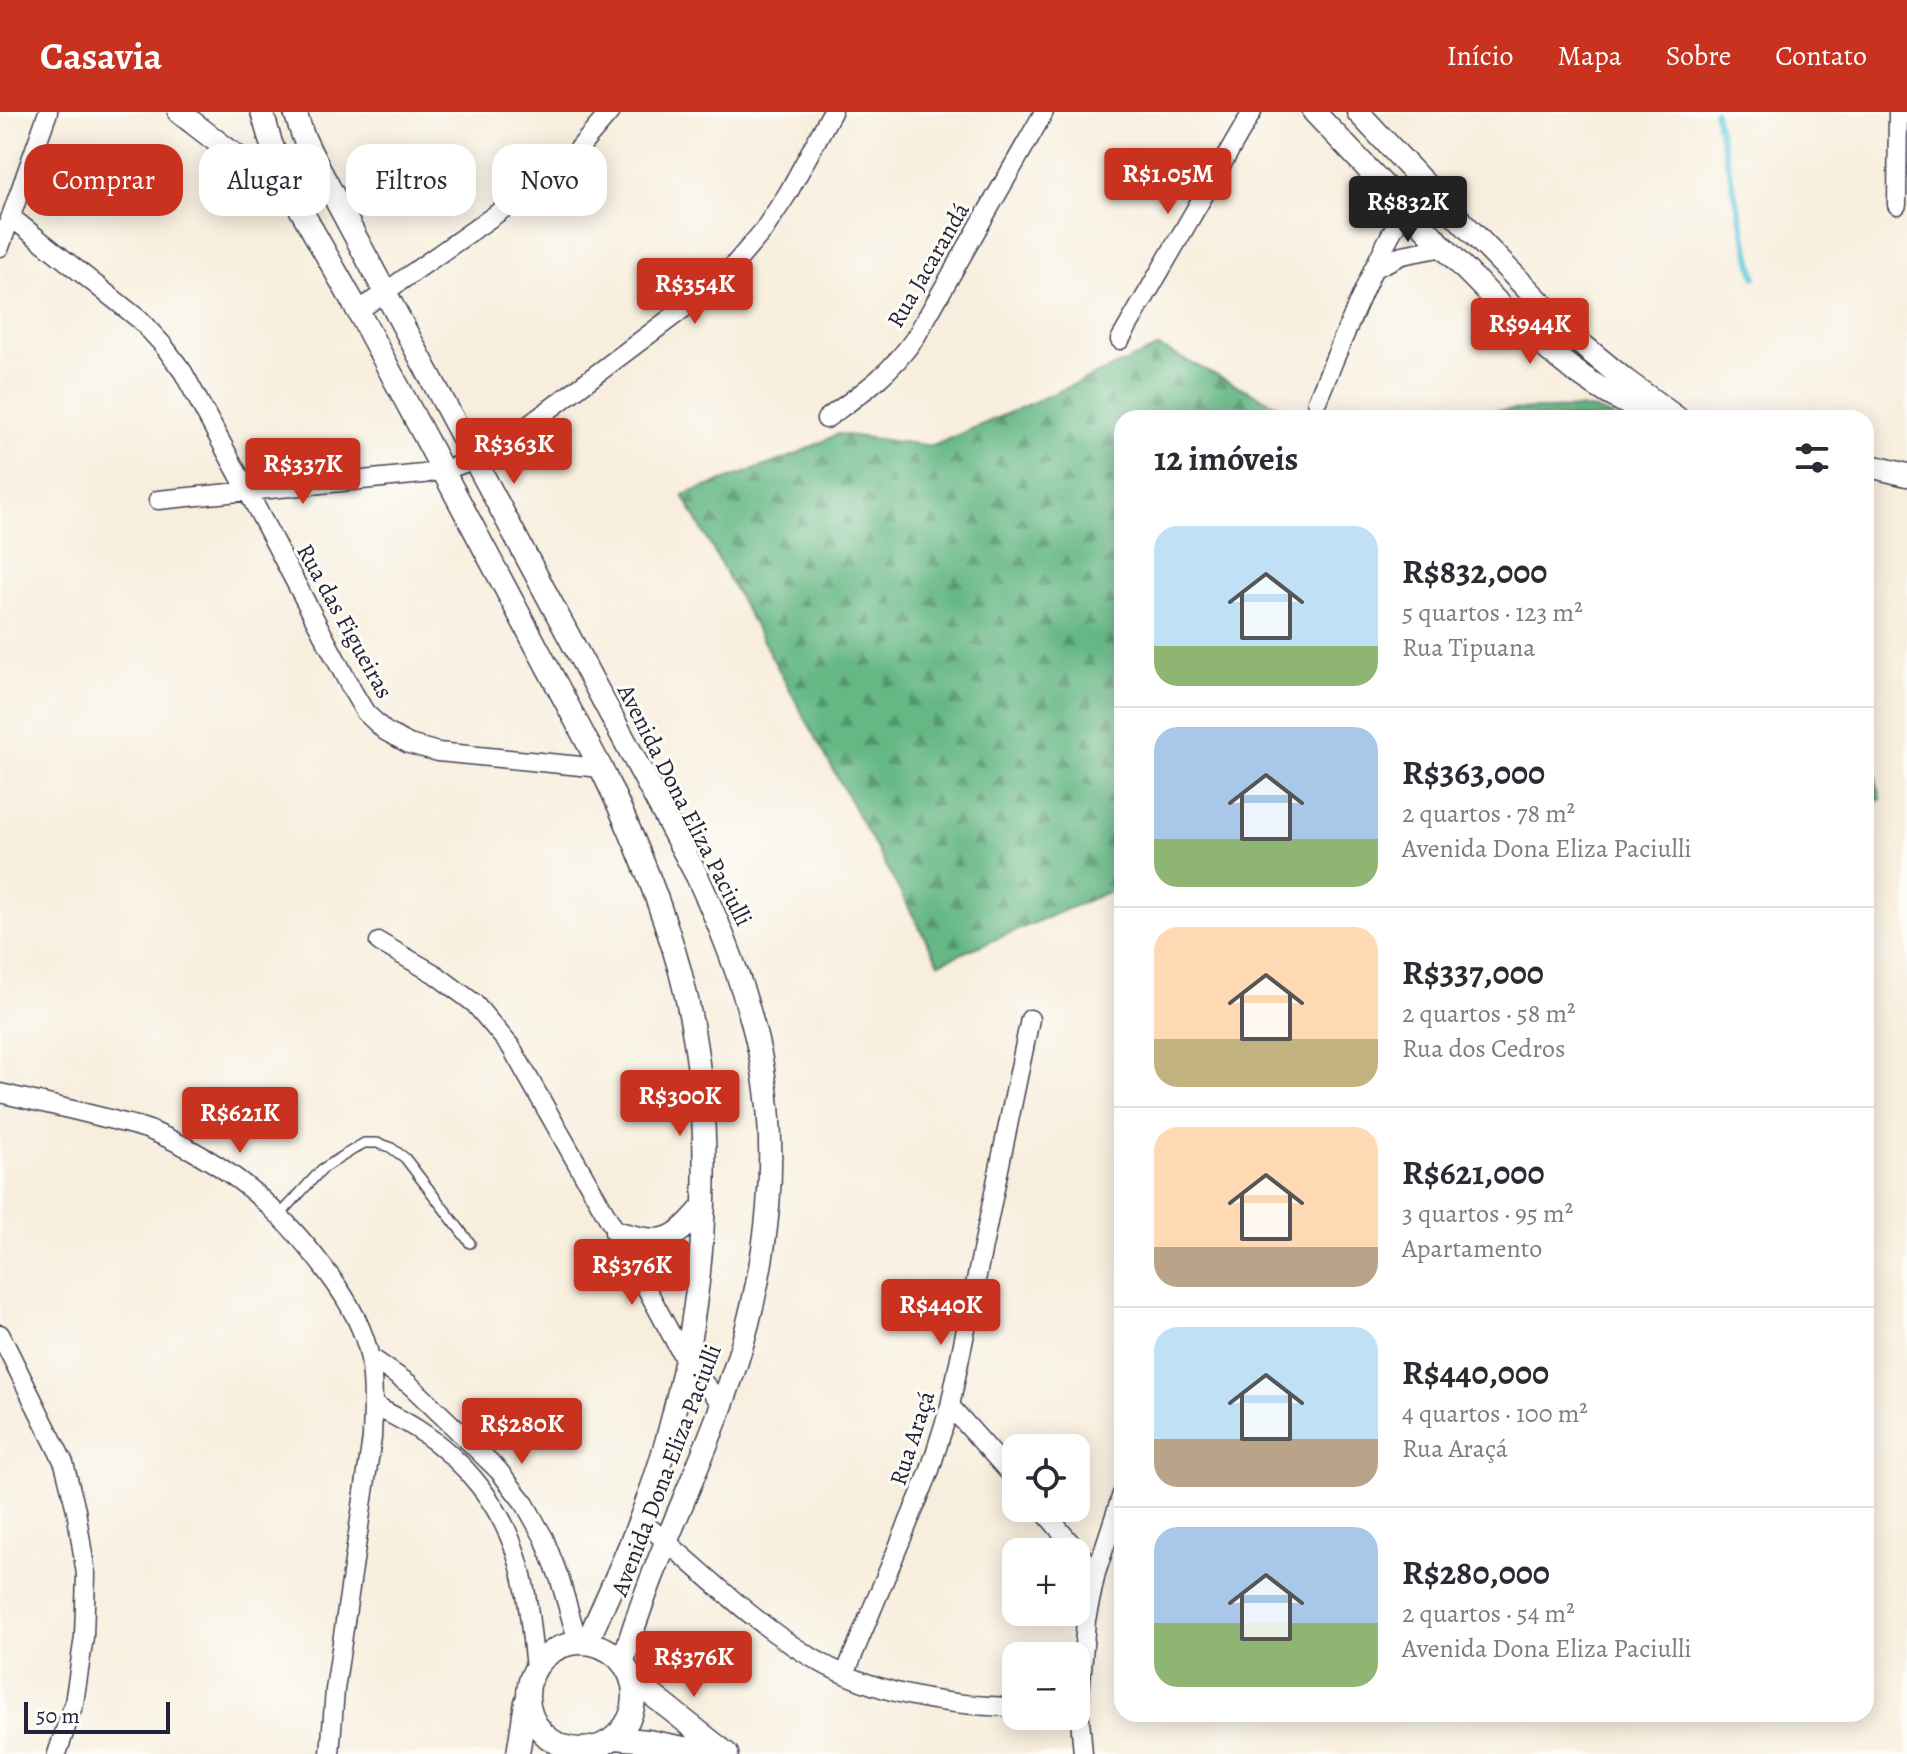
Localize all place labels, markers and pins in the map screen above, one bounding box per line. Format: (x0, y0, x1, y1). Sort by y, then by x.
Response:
pin: R$1.05M (1094, 148, 1242, 216)
pin: R$832K (1343, 176, 1473, 244)
pin: R$354K (630, 258, 760, 326)
pin: R$944K (1465, 298, 1595, 366)
pin: R$363K (449, 418, 579, 486)
pin: R$337K (238, 438, 368, 506)
pin: R$300K (615, 1070, 745, 1138)
pin: R$621K (175, 1087, 305, 1155)
pin: R$376K (567, 1239, 697, 1307)
pin: R$440K (876, 1279, 1006, 1347)
pin: R$280K (457, 1398, 587, 1466)
pin: R$376K (629, 1631, 759, 1699)

